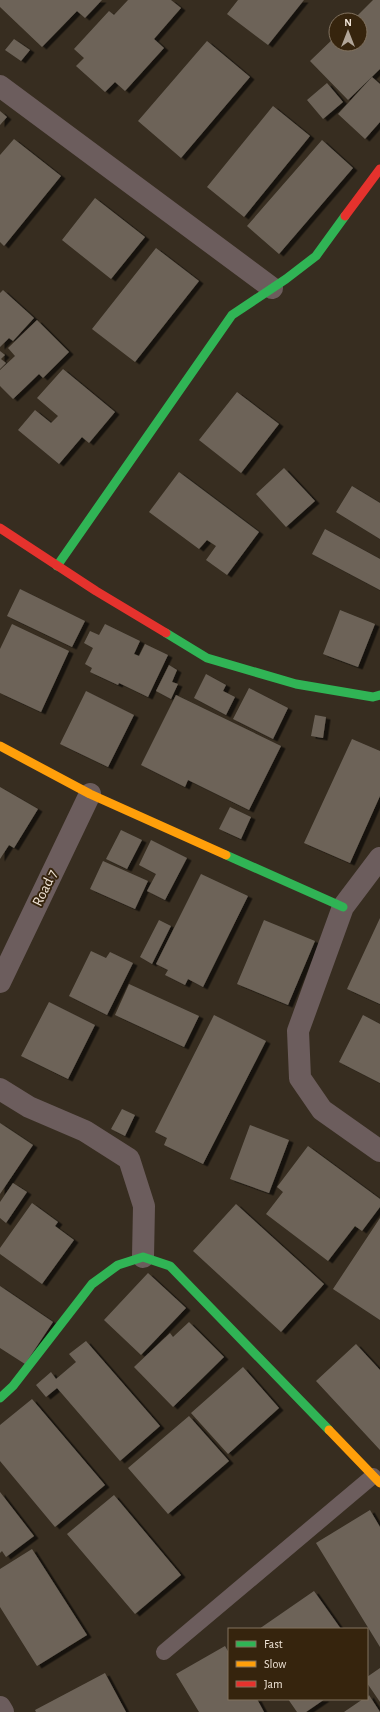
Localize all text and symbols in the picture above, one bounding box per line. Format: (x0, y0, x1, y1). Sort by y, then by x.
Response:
north arrow (328, 12, 368, 52)
text: N (344, 17, 352, 28)
street label: Road 7 (30, 867, 60, 909)
legend (228, 1628, 368, 1700)
text: Fast (264, 1638, 283, 1650)
text: Slow (264, 1658, 286, 1670)
text: Jam (264, 1678, 283, 1690)

